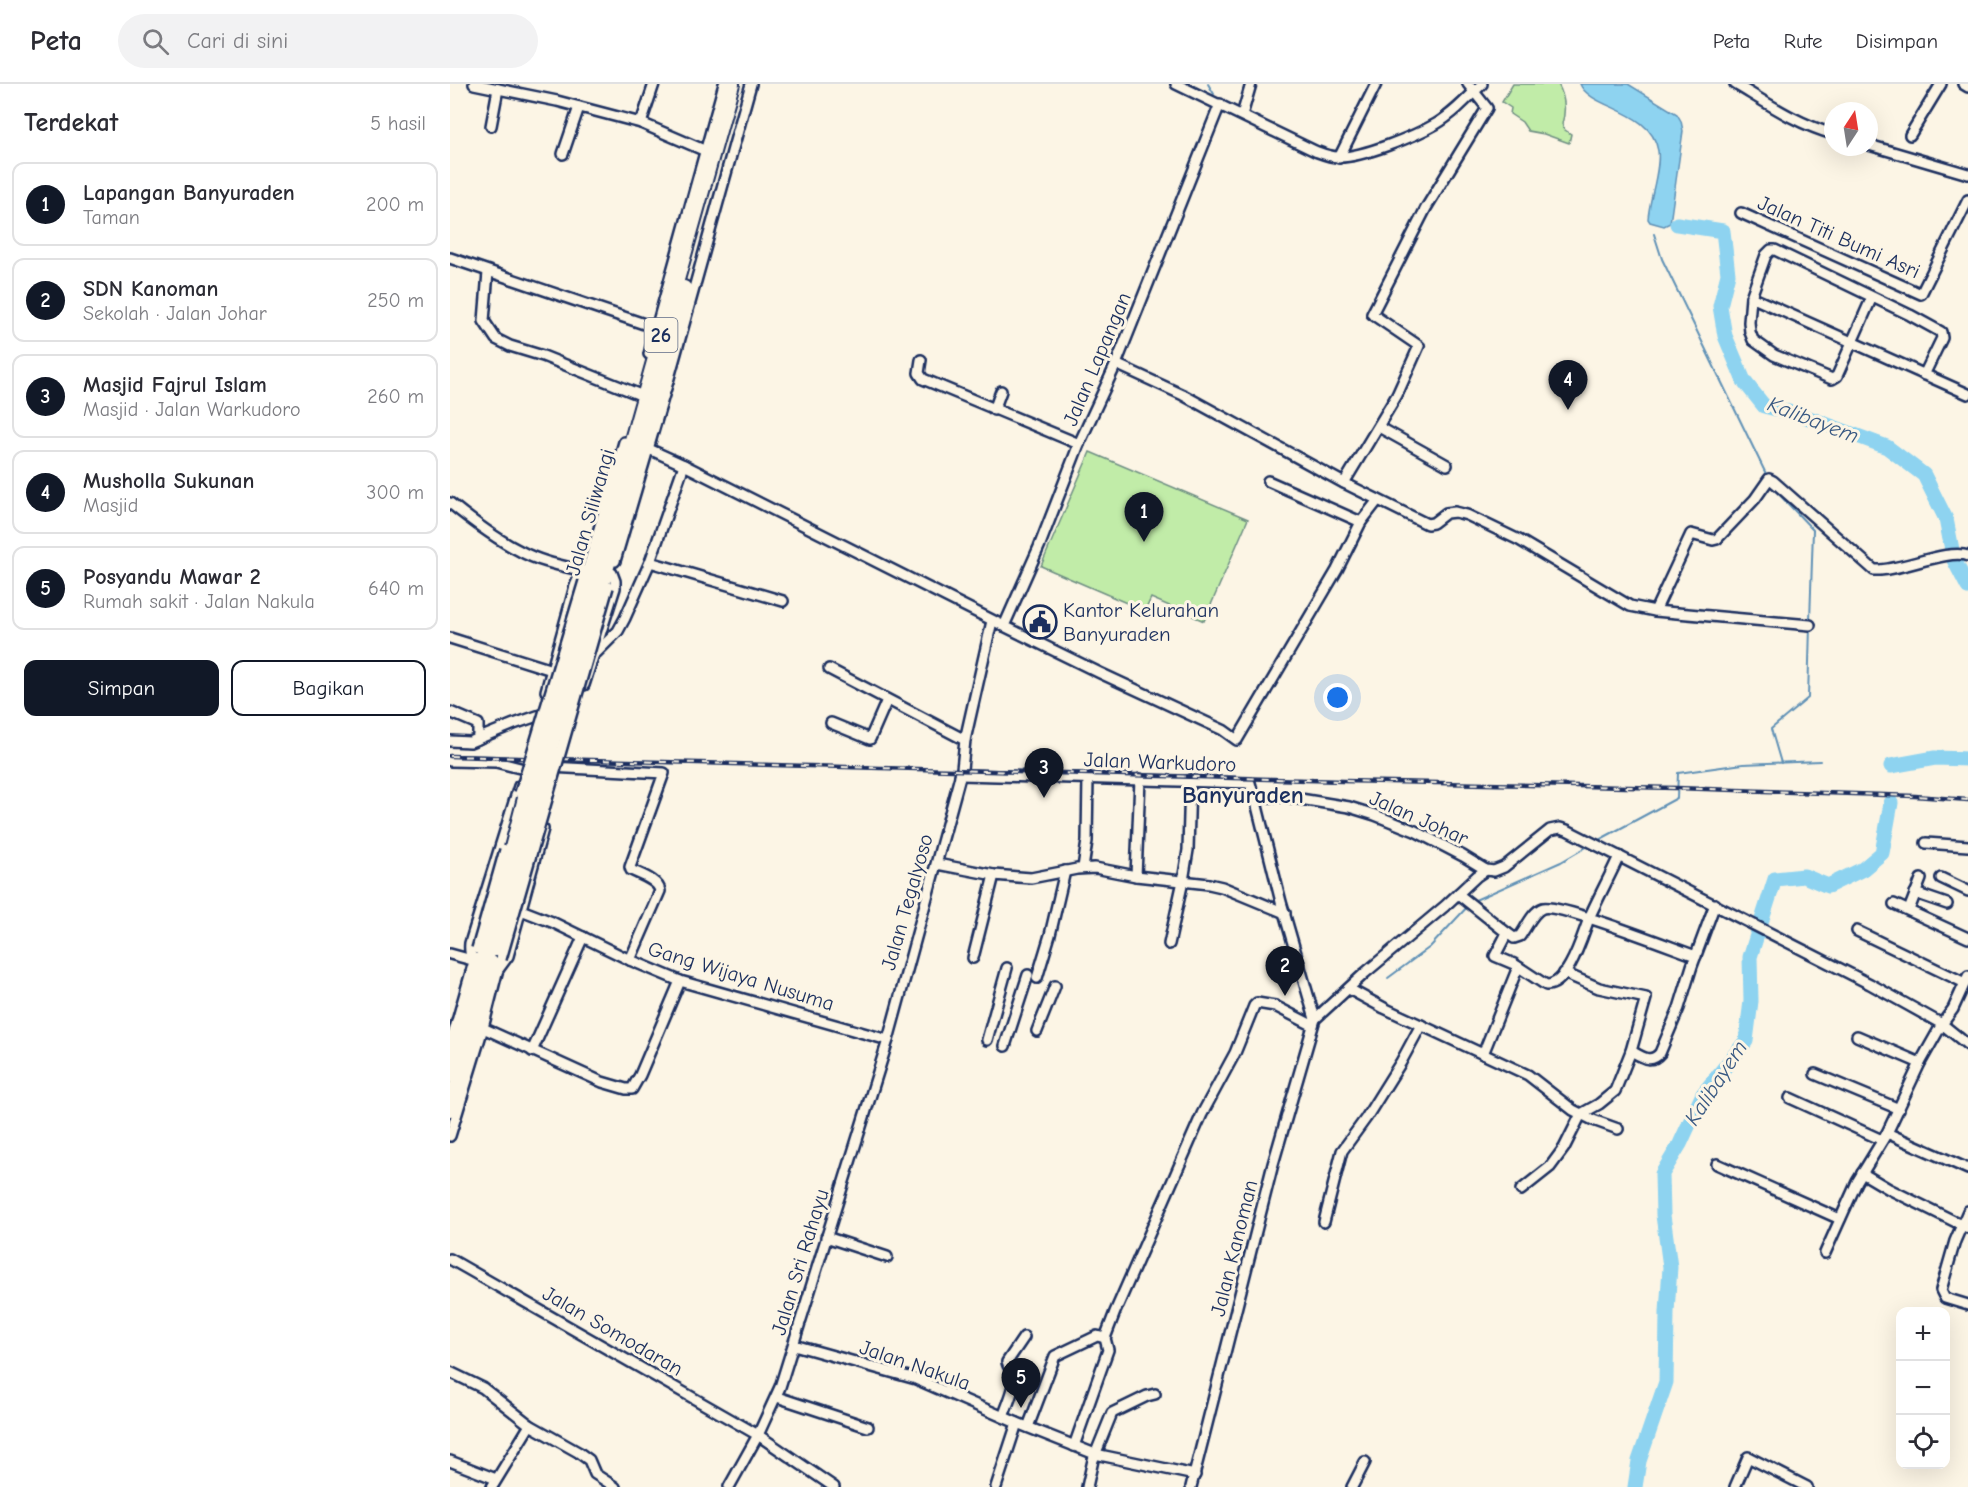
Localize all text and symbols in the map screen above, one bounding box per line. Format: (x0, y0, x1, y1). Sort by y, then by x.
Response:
search box (118, 14, 538, 68)
text: Peta (30, 25, 82, 57)
icon: search (139, 25, 172, 58)
text: Cari di sini (187, 28, 288, 54)
text: Peta (1713, 29, 1750, 53)
text: Rute (1783, 29, 1823, 53)
text: Disimpan (1856, 29, 1938, 53)
north arrow (1824, 102, 1878, 156)
text: Terdekat (24, 108, 118, 138)
text: 5 hasil (370, 112, 426, 135)
text: Lapangan Banyuraden (83, 180, 295, 206)
street label: Jalan Titi Bumi Asri (1754, 190, 1924, 284)
text: 1 (42, 193, 49, 216)
text: 200 m (366, 193, 424, 216)
text: Taman (83, 206, 140, 229)
text: SDN Kanoman (83, 276, 218, 302)
text: 2 (41, 289, 50, 312)
text: 250 m (367, 289, 424, 312)
street label: Jalan Lapangan (1058, 289, 1136, 429)
text: Sekolah · Jalan Johar (83, 302, 267, 325)
road number: 26 (644, 318, 678, 352)
pin: 4 (1548, 360, 1588, 410)
text: Masjid Fajrul Islam (83, 372, 267, 398)
text: 3 (41, 385, 50, 408)
text: 260 m (367, 385, 424, 408)
water label: Kalibayem (1764, 391, 1862, 449)
text: Masjid · Jalan Warkudoro (83, 398, 301, 421)
street label: Jalan Siliwangi (560, 446, 620, 578)
text: Musholla Sukunan (83, 468, 254, 494)
text: 4 (41, 481, 50, 504)
text: 300 m (366, 481, 424, 504)
pin: 1 (1124, 492, 1164, 542)
text: Masjid (83, 494, 138, 517)
text: Posyandu Mawar 2 (83, 564, 261, 590)
text: 5 (40, 577, 51, 600)
text: 640 m (368, 577, 424, 600)
text: Rumah sakit · Jalan Nakula (83, 590, 315, 613)
place label: Kantor Kelurahan Banyuraden (1063, 598, 1219, 646)
public building icon: Kantor Kelurahan Banyuraden (1022, 604, 1058, 640)
button: Simpan (24, 660, 219, 716)
button: Bagikan (231, 660, 426, 716)
your location (1323, 683, 1352, 712)
street label: Jalan Warkudoro (1083, 747, 1237, 777)
pin: 3 (1024, 748, 1064, 798)
district label: Banyuraden (1182, 781, 1304, 809)
street label: Jalan Johar (1366, 786, 1473, 851)
street label: Jalan Tegalyoso (876, 831, 938, 973)
street label: Gang Wijaya Nusuma (645, 936, 837, 1016)
pin: 2 (1266, 946, 1304, 996)
water label: Kalibayem (1679, 1036, 1753, 1130)
street label: Jalan Kanoman (1205, 1177, 1263, 1319)
street label: Jalan Sri Rahayu (766, 1186, 834, 1338)
street label: Jalan Somodaran (539, 1281, 687, 1381)
map controls (1896, 1307, 1950, 1469)
button: + (1896, 1307, 1950, 1361)
street label: Jalan Nakula (856, 1335, 974, 1395)
pin: 5 (1002, 1358, 1040, 1408)
button: − (1896, 1361, 1950, 1415)
button: locate (1896, 1415, 1950, 1469)

